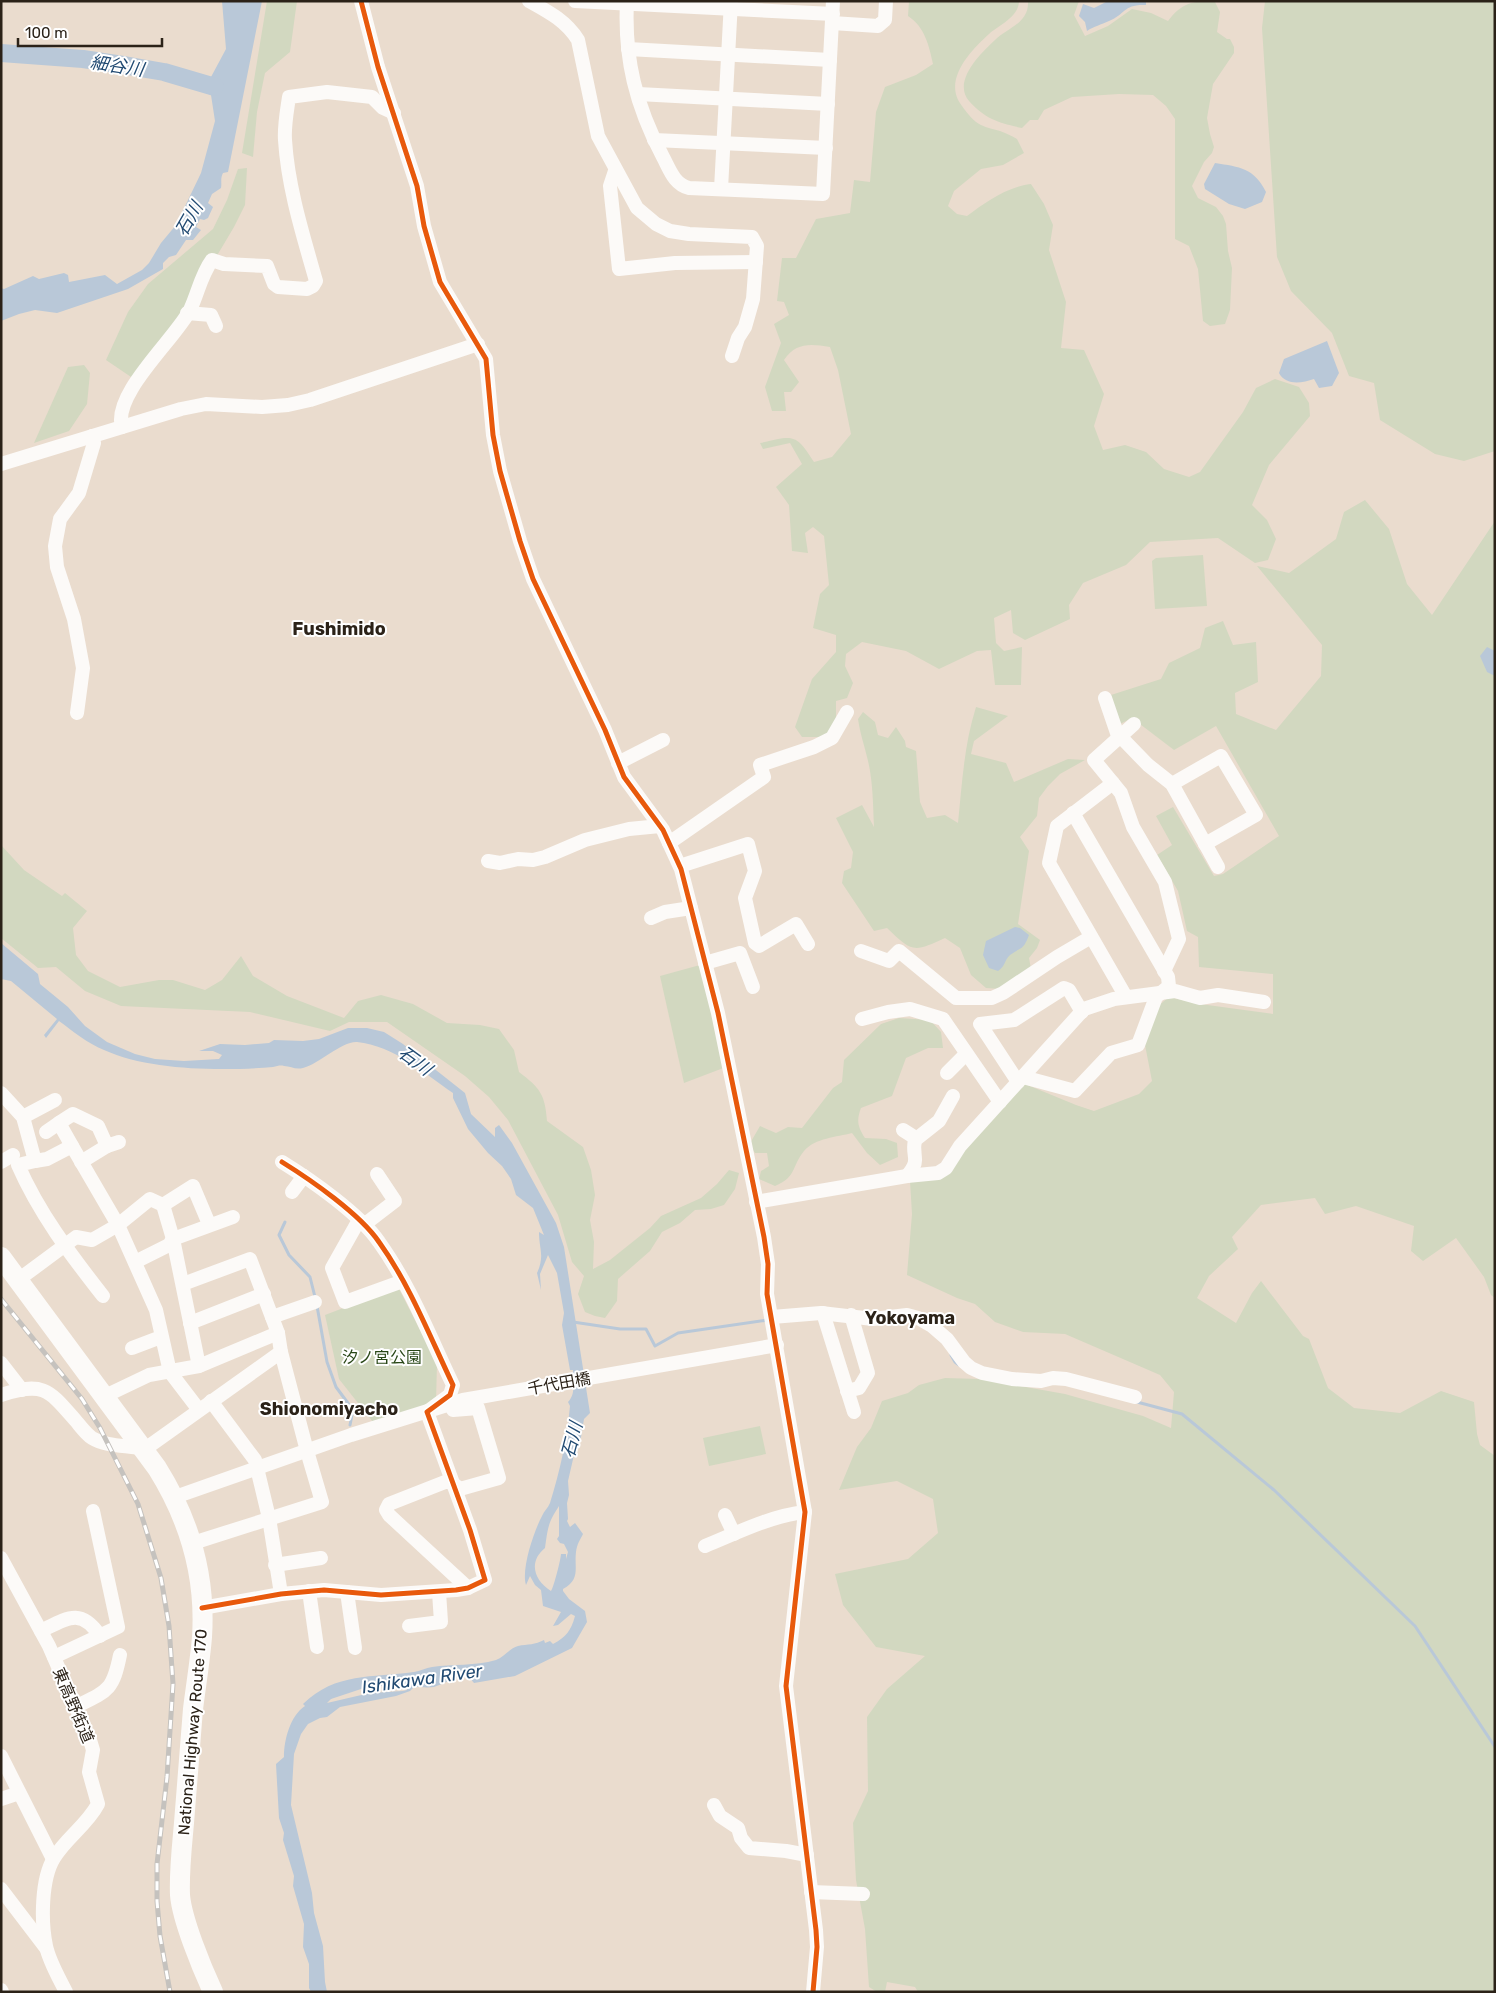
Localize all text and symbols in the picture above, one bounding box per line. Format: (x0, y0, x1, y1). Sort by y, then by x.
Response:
scale bar (18, 15, 161, 47)
text: 100 m (25, 24, 67, 42)
water label: 細谷川 (89, 51, 147, 81)
water label: 石川 (170, 196, 209, 240)
district label: Fushimido (292, 618, 386, 640)
water label: 石川 (394, 1042, 438, 1082)
district label: Yokoyama (865, 1307, 955, 1329)
park label: 汐ノ宮公園 (342, 1348, 422, 1367)
street label: 千代田橋 (526, 1369, 592, 1398)
district label: Shionomiyacho (260, 1398, 398, 1420)
water label: 石川 (557, 1418, 588, 1460)
street label: National Highway Route 170 (174, 1628, 211, 1836)
water label: Ishikawa River (360, 1659, 485, 1698)
street label: 東高野街道 (49, 1665, 98, 1746)

